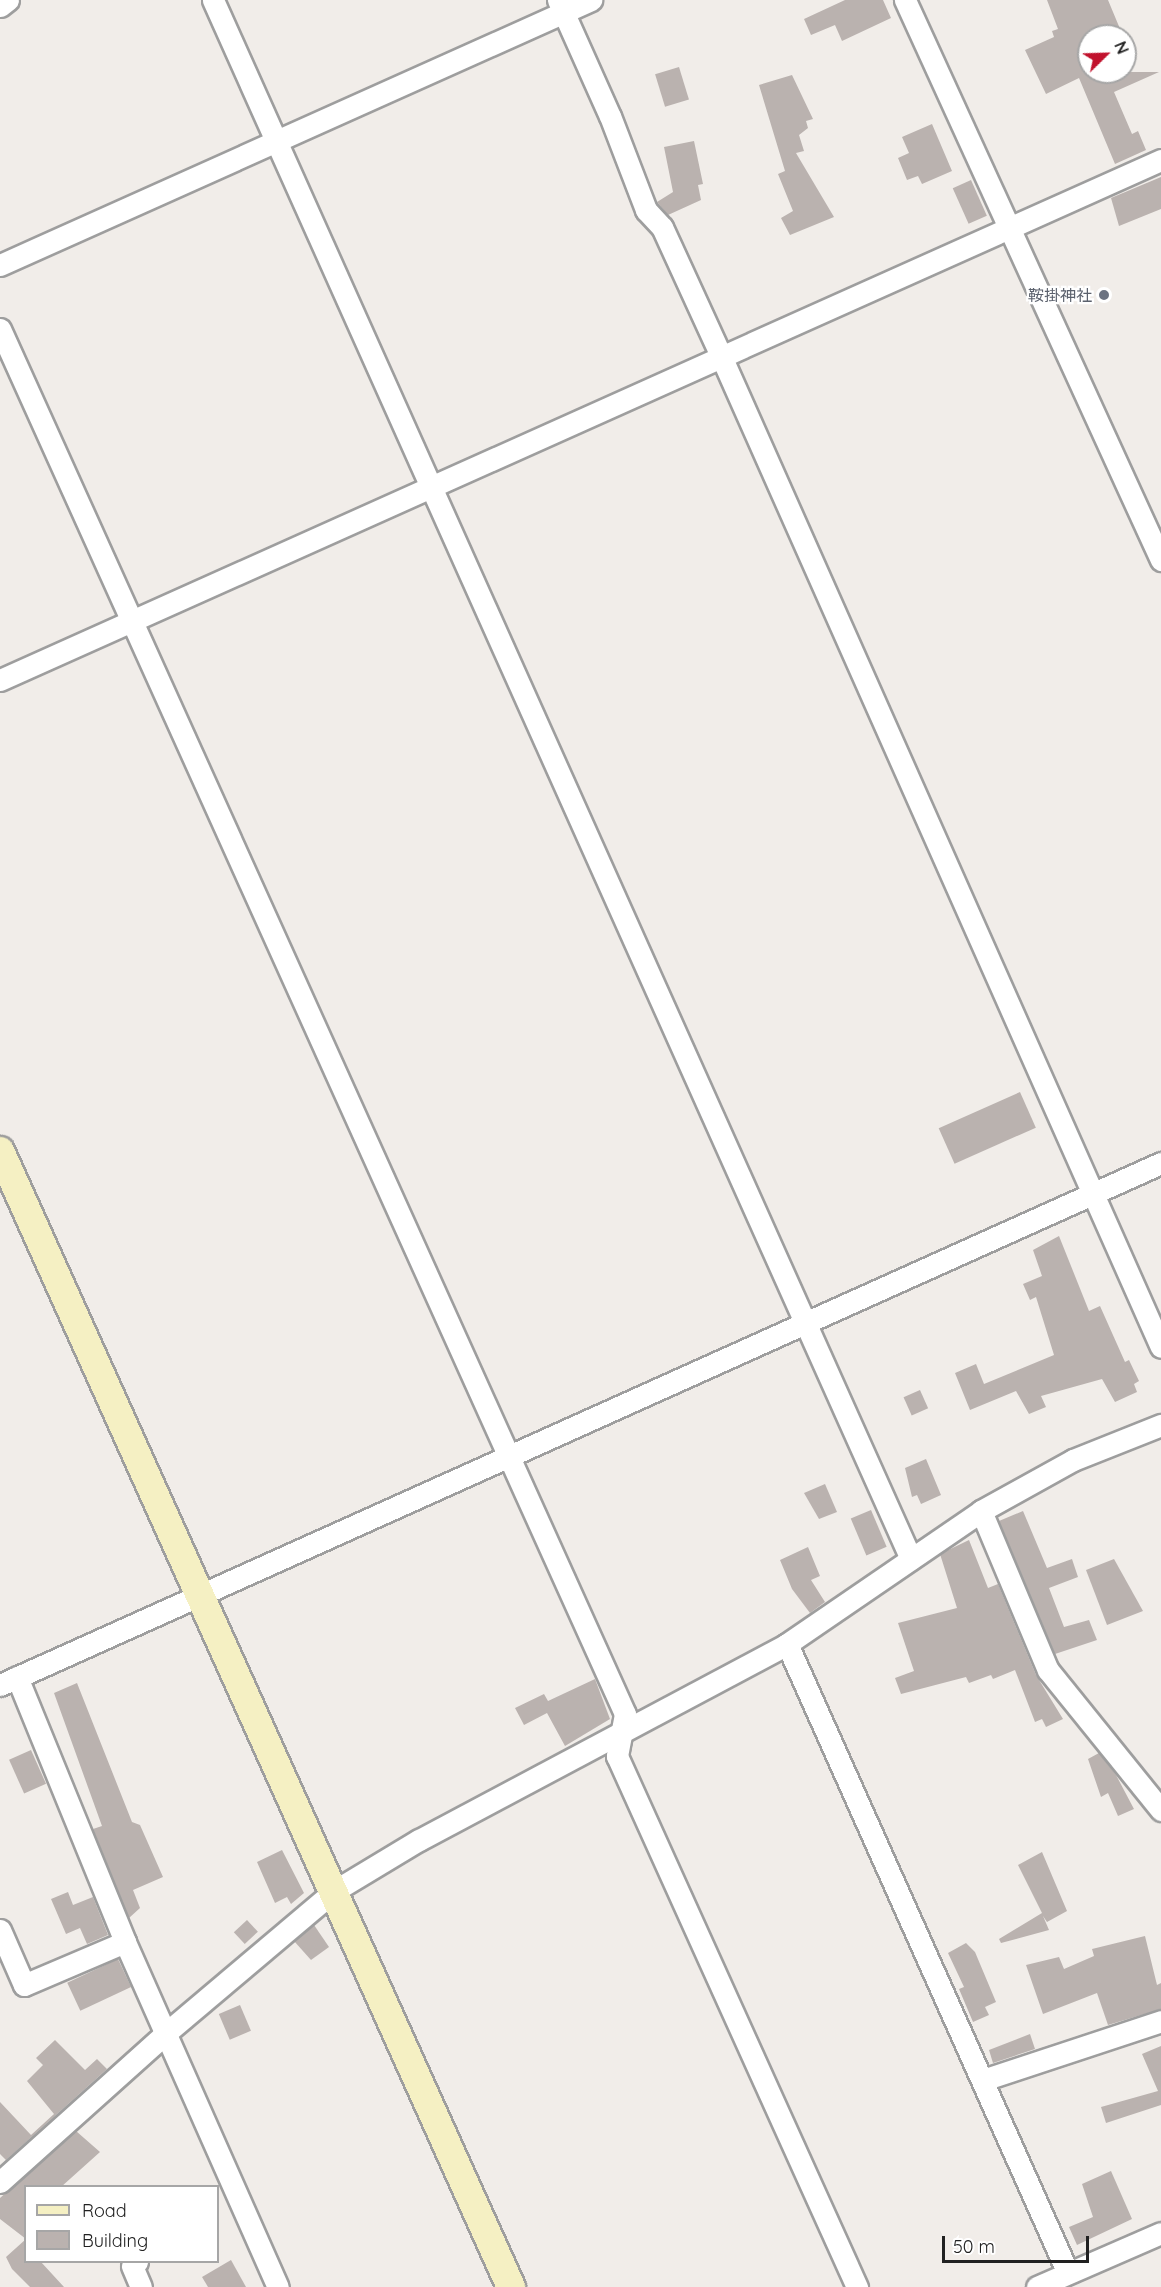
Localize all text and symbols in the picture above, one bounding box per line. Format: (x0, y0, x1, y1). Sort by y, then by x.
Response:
north arrow (1077, 24, 1137, 84)
text: N (1110, 38, 1133, 57)
place label: 鞍掛神社 (1028, 285, 1092, 305)
marker: 鞍掛神社 (1097, 288, 1111, 302)
legend (24, 2185, 219, 2263)
text: Road (82, 2199, 127, 2222)
scale bar (945, 2224, 1092, 2262)
text: Building (82, 2229, 148, 2252)
text: 50 m (953, 2235, 995, 2258)

